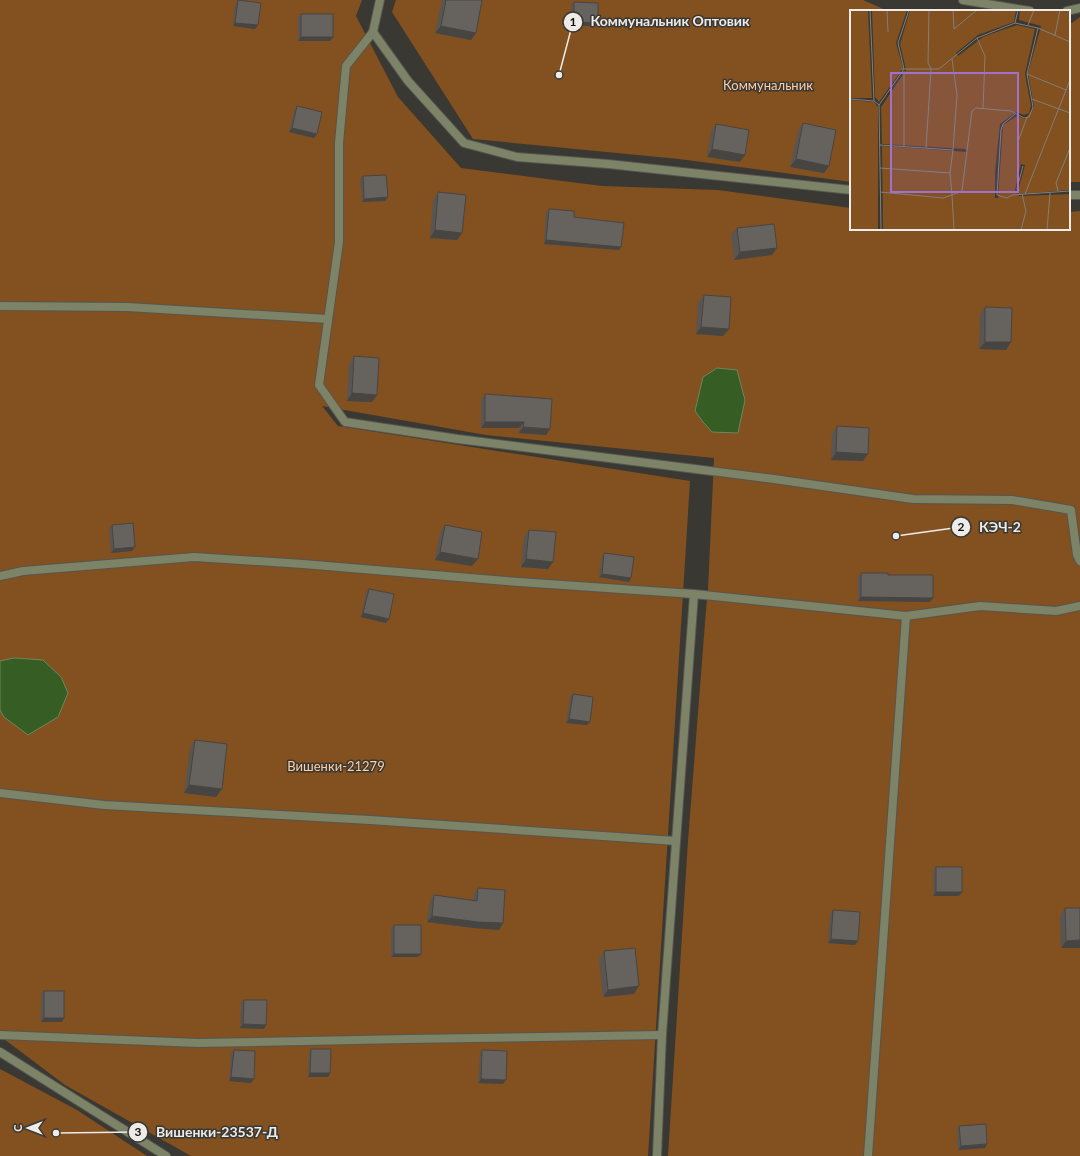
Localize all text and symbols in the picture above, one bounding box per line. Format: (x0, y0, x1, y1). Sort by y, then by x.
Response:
callout: Коммунальник Оптовик (563, 9, 758, 35)
inset map (850, 10, 1070, 230)
text: Коммунальник Оптовик (590, 12, 750, 29)
text: 1 (570, 14, 577, 29)
park label: Коммунальник (723, 77, 813, 93)
callout: КЭЧ-2 (951, 514, 1029, 540)
text: КЭЧ-2 (979, 518, 1021, 535)
text: 2 (958, 519, 965, 534)
park label: Вишенки-21279 (287, 758, 385, 774)
north arrow (8, 1108, 48, 1148)
callout: Вишенки-23537-Д (128, 1119, 286, 1145)
text: Вишенки-23537-Д (156, 1123, 278, 1140)
text: С (11, 1124, 24, 1132)
text: 3 (135, 1124, 142, 1139)

